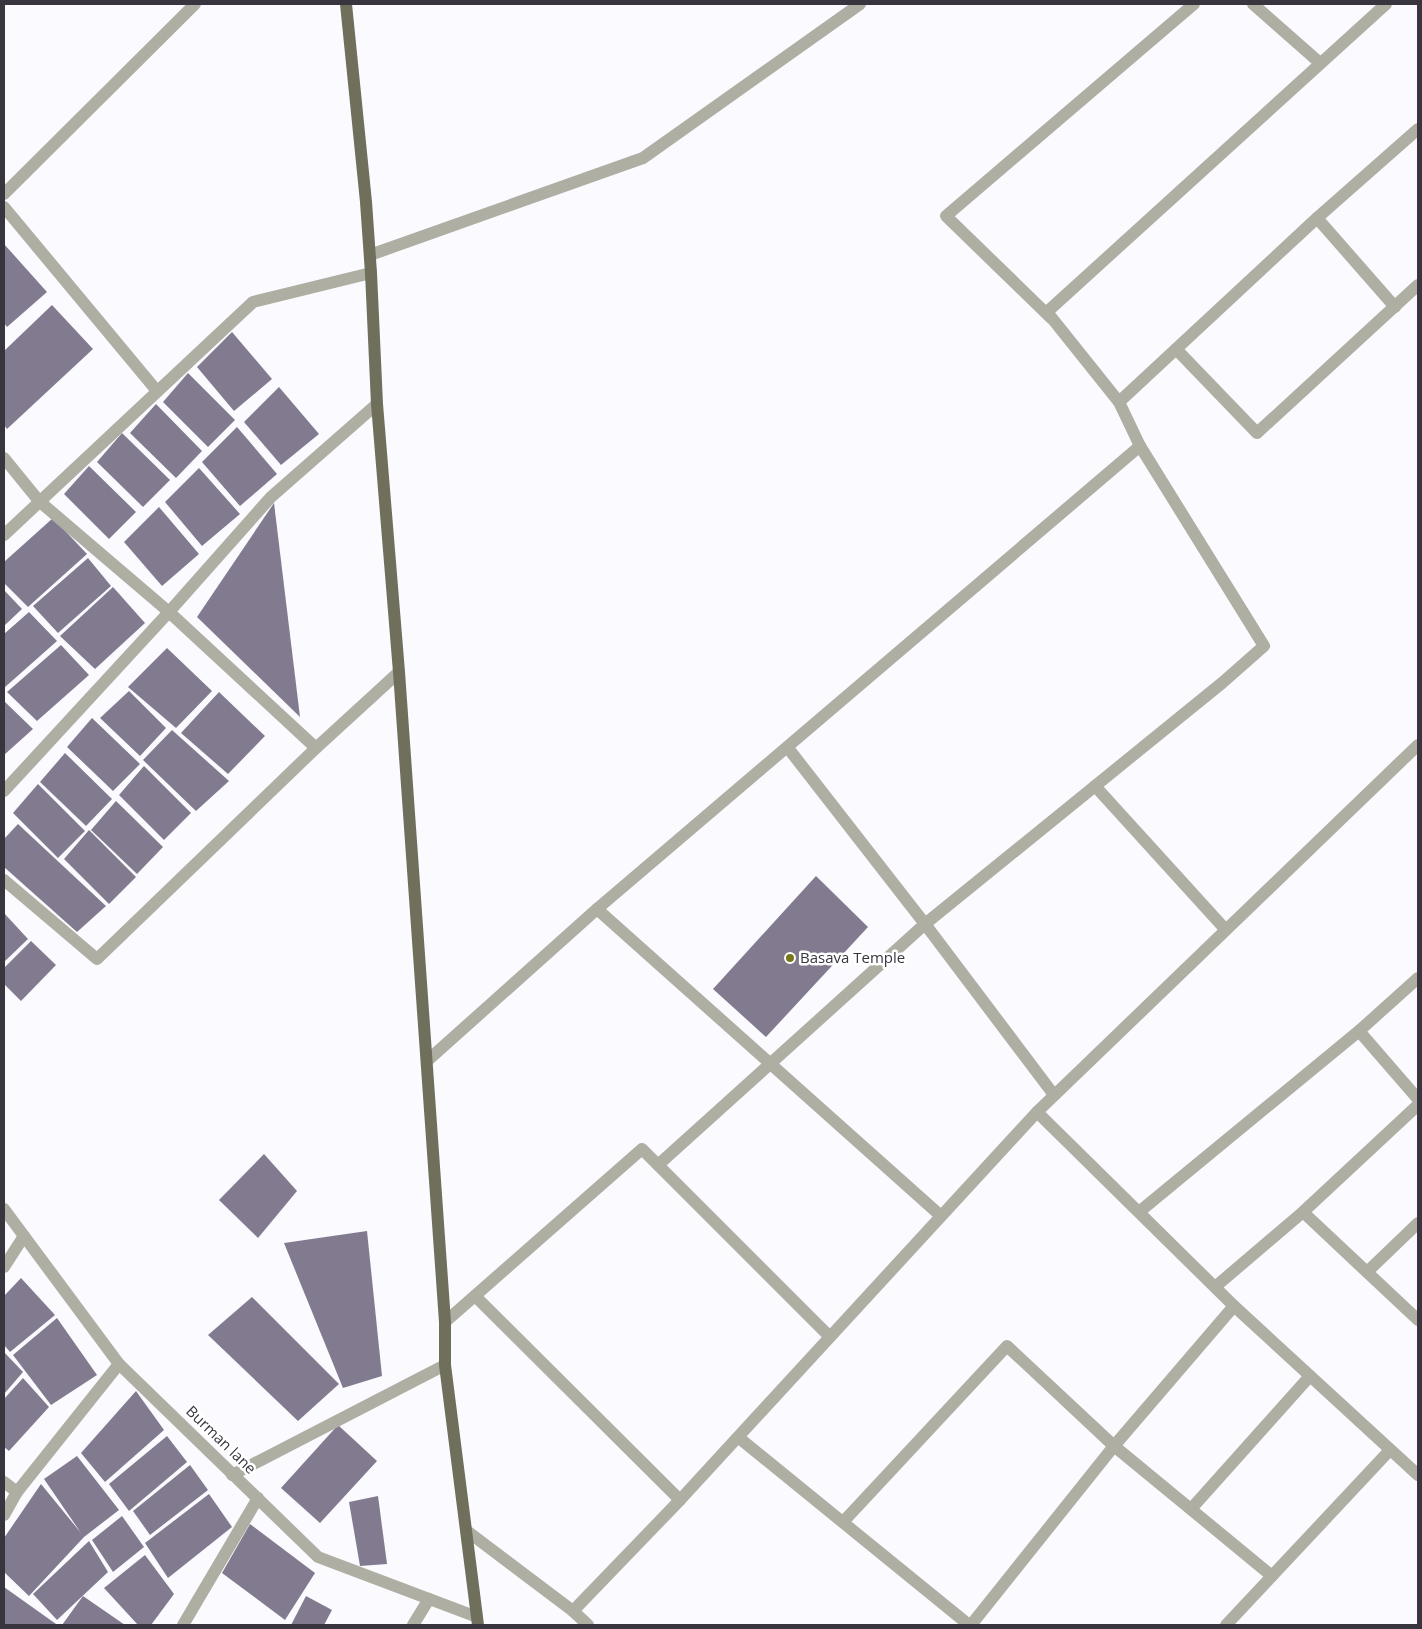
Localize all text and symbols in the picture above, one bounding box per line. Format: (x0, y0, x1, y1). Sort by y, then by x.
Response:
place label: Basava Temple (800, 947, 905, 967)
marker: Basava Temple (784, 952, 796, 964)
street label: Burman lane (182, 1401, 261, 1478)

